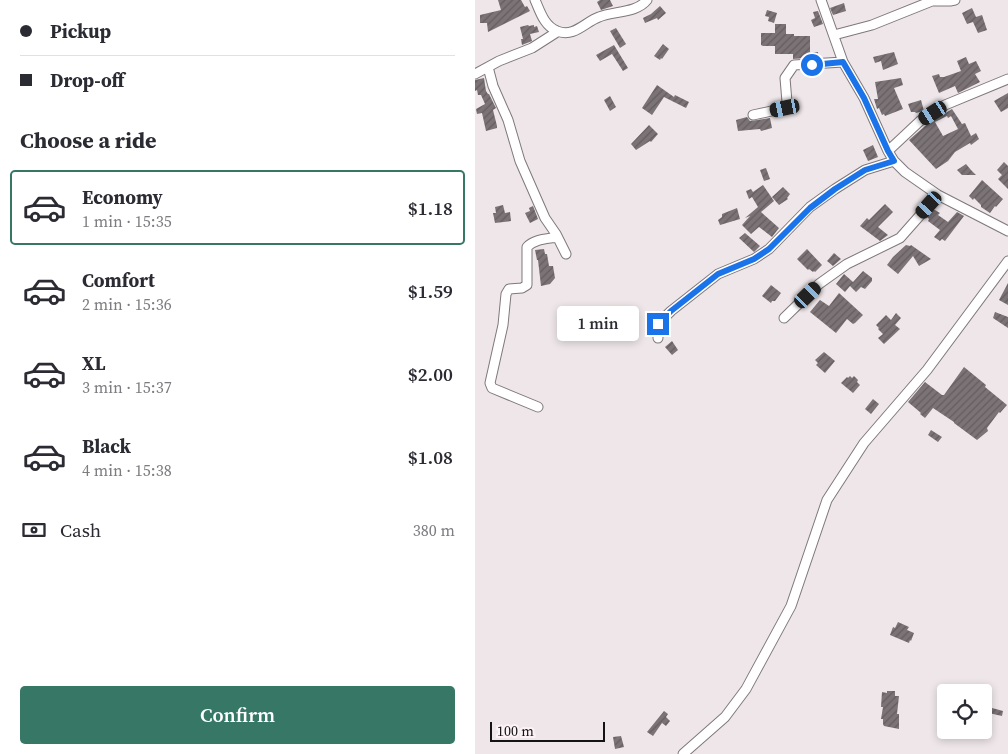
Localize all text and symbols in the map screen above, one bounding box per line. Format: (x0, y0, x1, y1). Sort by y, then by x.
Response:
text: Pickup (50, 18, 111, 44)
route start (801, 54, 823, 76)
text: Drop-off (50, 67, 124, 93)
car (768, 98, 801, 118)
car (916, 99, 949, 127)
text: Choose a ride (20, 125, 157, 155)
text: Economy (82, 184, 163, 210)
icon: car (22, 185, 67, 230)
car (913, 189, 944, 221)
text: $1.18 (408, 195, 453, 221)
text: 1 min · 15:35 (82, 210, 172, 232)
text: Comfort (82, 267, 155, 293)
icon: car (22, 268, 67, 313)
text: $1.59 (408, 278, 453, 304)
car (792, 279, 824, 311)
text: 2 min · 15:36 (82, 293, 172, 315)
callout: 1 min (558, 306, 641, 342)
text: 1 min (577, 312, 619, 334)
route end (647, 313, 669, 335)
text: XL (82, 350, 105, 376)
icon: car (22, 351, 67, 396)
text: $2.00 (408, 361, 453, 387)
text: 3 min · 15:37 (82, 376, 172, 398)
text: Black (82, 433, 131, 459)
icon: car (22, 434, 67, 479)
text: $1.08 (408, 444, 453, 470)
text: 4 min · 15:38 (82, 459, 172, 481)
icon: cash (20, 516, 48, 544)
text: Cash (60, 517, 101, 543)
text: 380 m (413, 519, 455, 541)
map controls (937, 684, 992, 739)
button: locate (937, 684, 992, 739)
button: Confirm (20, 686, 455, 744)
scale bar (490, 719, 605, 742)
text: 100 m (497, 721, 534, 741)

